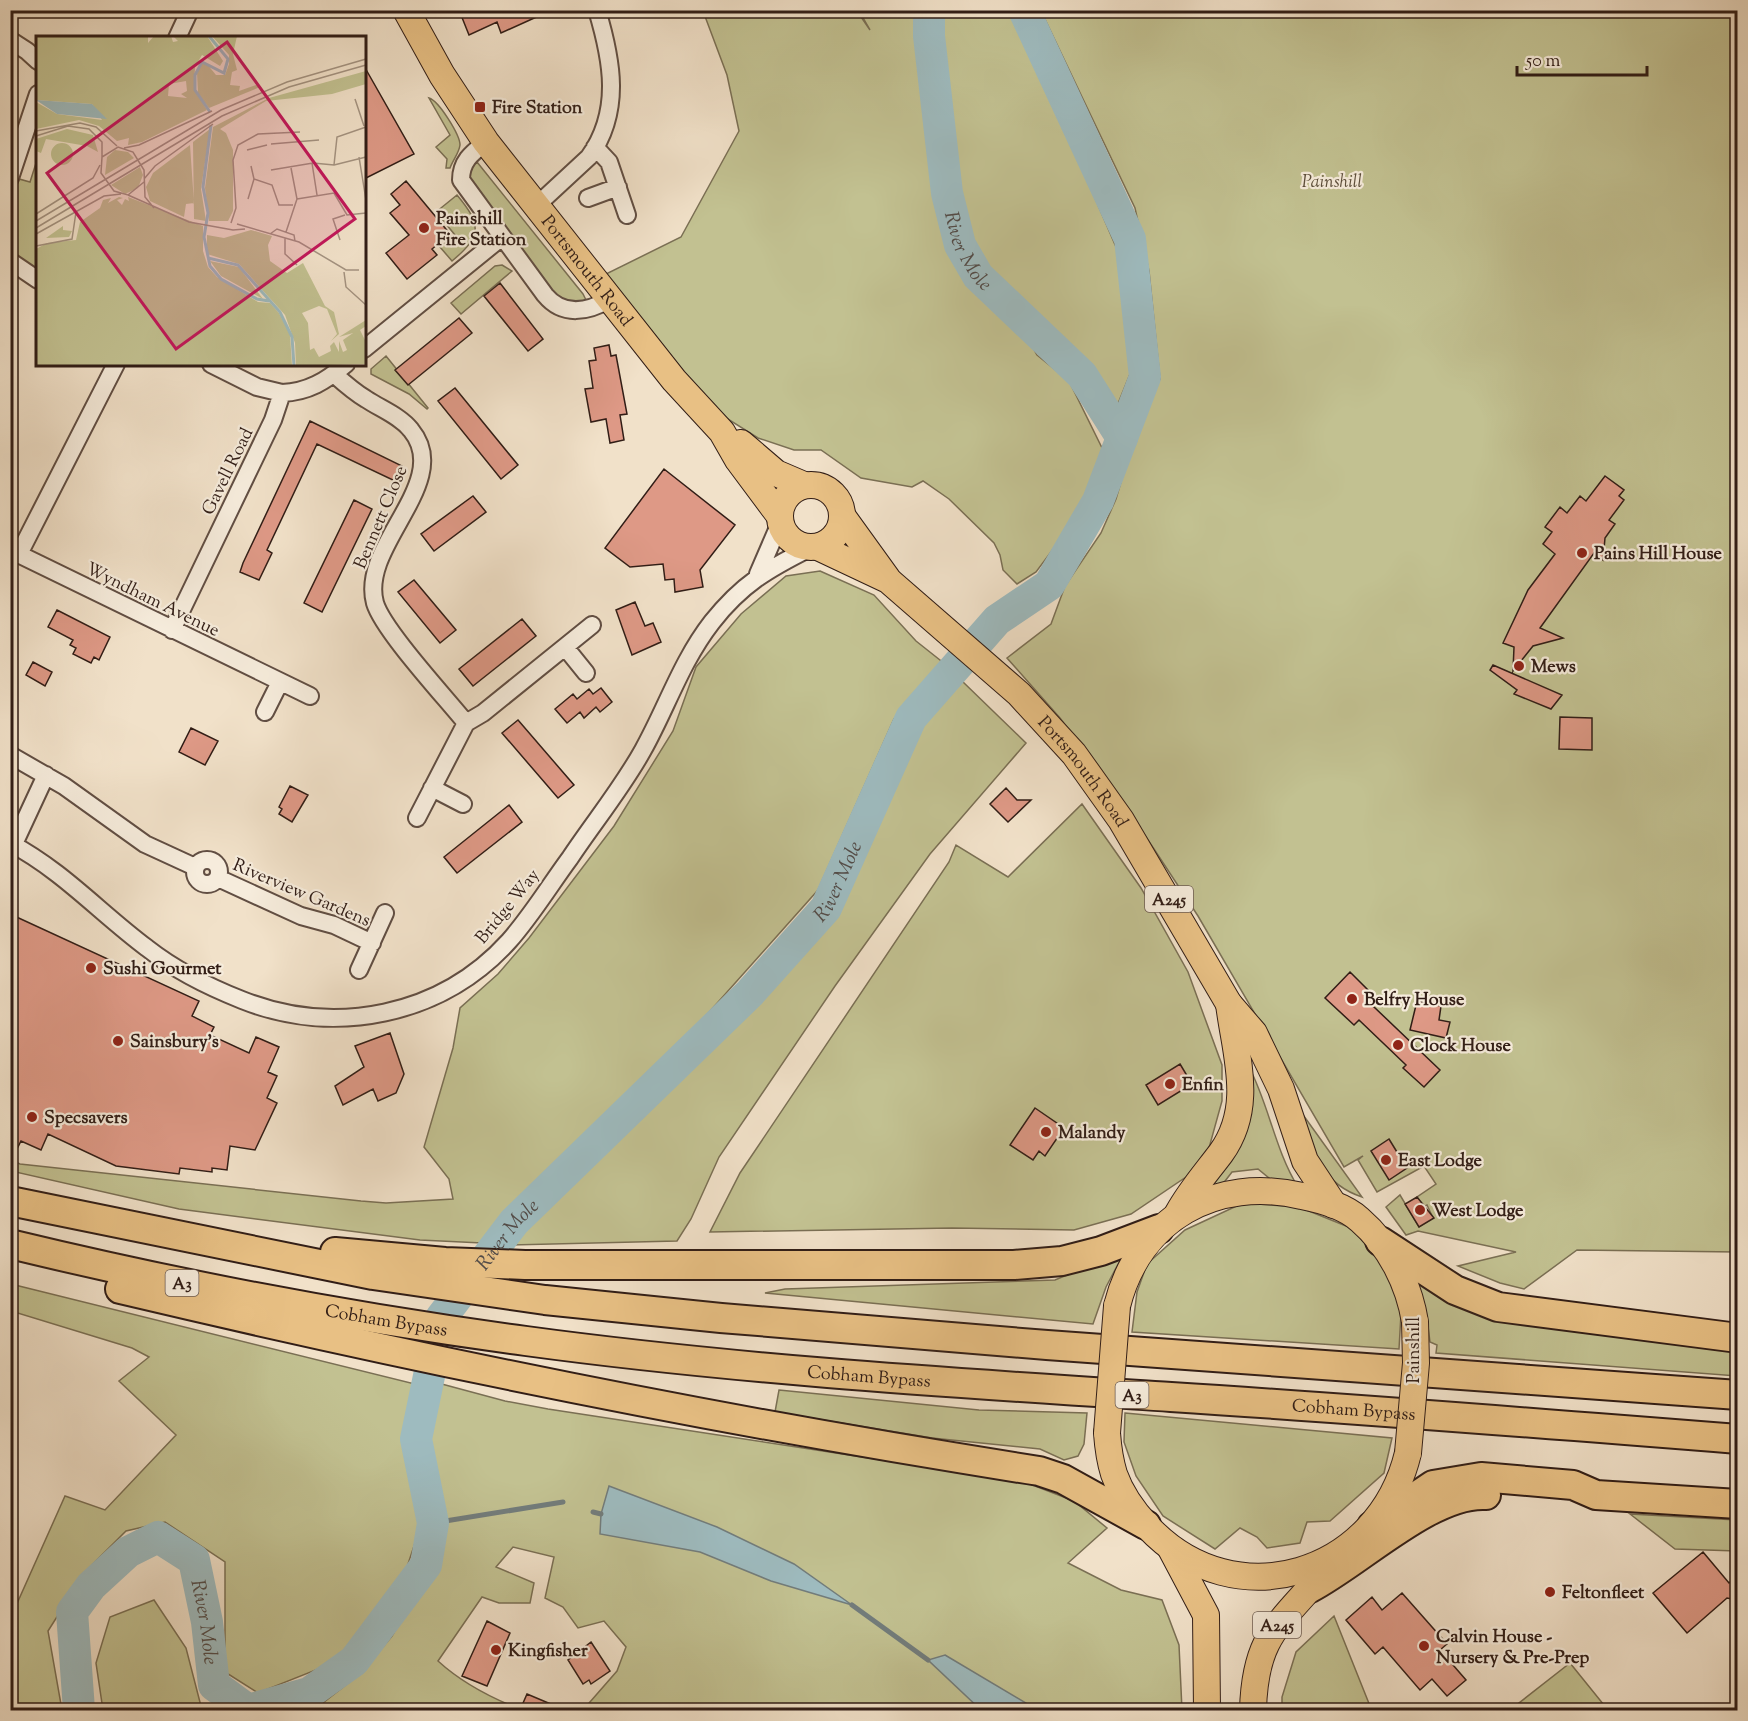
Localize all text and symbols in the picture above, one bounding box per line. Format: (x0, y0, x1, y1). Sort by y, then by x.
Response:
inset map (36, 36, 366, 366)
scale bar (1517, 39, 1648, 77)
text: 50 m (1525, 49, 1561, 75)
place label: Fire Station (492, 96, 583, 122)
marker: Fire Station (473, 100, 487, 114)
park label: Painshill (1302, 170, 1363, 196)
place label: Painshill Fire Station (436, 207, 527, 254)
water label: River Mole (935, 209, 997, 299)
street label: Portsmouth Road (534, 210, 638, 333)
marker: Painshill Fire Station (417, 221, 431, 235)
street label: Gavell Road (196, 424, 261, 520)
street label: Bennett Close (348, 462, 415, 573)
place label: Pains Hill House (1594, 542, 1723, 568)
marker: Pains Hill House (1575, 546, 1589, 560)
street label: Wyndham Avenue (81, 557, 224, 645)
place label: Mews (1531, 655, 1576, 681)
marker: Mews (1512, 659, 1526, 673)
street label: Portsmouth Road (1030, 711, 1134, 833)
water label: River Mole (808, 837, 871, 930)
street label: Riverview Gardens (228, 853, 374, 935)
street label: Bridge Way (470, 864, 547, 950)
road number: A245 (1145, 886, 1193, 912)
place label: Sushi Gourmet (103, 957, 222, 983)
marker: Sushi Gourmet (84, 961, 98, 975)
place label: Belfry House (1364, 988, 1465, 1014)
marker: Belfry House (1345, 992, 1359, 1006)
place label: Sainsbury's (130, 1030, 219, 1056)
marker: Sainsbury's (111, 1034, 125, 1048)
place label: Clock House (1410, 1034, 1511, 1060)
marker: Clock House (1391, 1038, 1405, 1052)
place label: Enfin (1182, 1073, 1224, 1099)
marker: Enfin (1163, 1077, 1177, 1091)
place label: Specsavers (44, 1106, 127, 1132)
marker: Specsavers (25, 1110, 39, 1124)
place label: Malandy (1058, 1121, 1126, 1147)
marker: Malandy (1039, 1125, 1053, 1139)
place label: East Lodge (1398, 1149, 1483, 1175)
marker: East Lodge (1379, 1153, 1393, 1167)
water label: River Mole (470, 1193, 547, 1278)
place label: West Lodge (1432, 1199, 1524, 1225)
marker: West Lodge (1413, 1203, 1427, 1217)
road number: A3 (166, 1270, 198, 1296)
street label: Cobham Bypass (323, 1299, 449, 1345)
street label: Painshill (1402, 1317, 1428, 1383)
street label: Cobham Bypass (806, 1360, 931, 1396)
road number: A3 (1116, 1382, 1148, 1408)
street label: Cobham Bypass (1291, 1394, 1416, 1429)
water label: River Mole (181, 1577, 224, 1666)
place label: Feltonfleet (1562, 1581, 1645, 1607)
marker: Feltonfleet (1543, 1585, 1557, 1599)
road number: A245 (1253, 1612, 1301, 1638)
place label: Calvin House - Nursery & Pre-Prep (1436, 1625, 1589, 1672)
place label: Kingfisher (508, 1639, 588, 1665)
marker: Calvin House - Nursery & Pre-Prep (1417, 1639, 1431, 1653)
marker: Kingfisher (489, 1643, 503, 1657)

